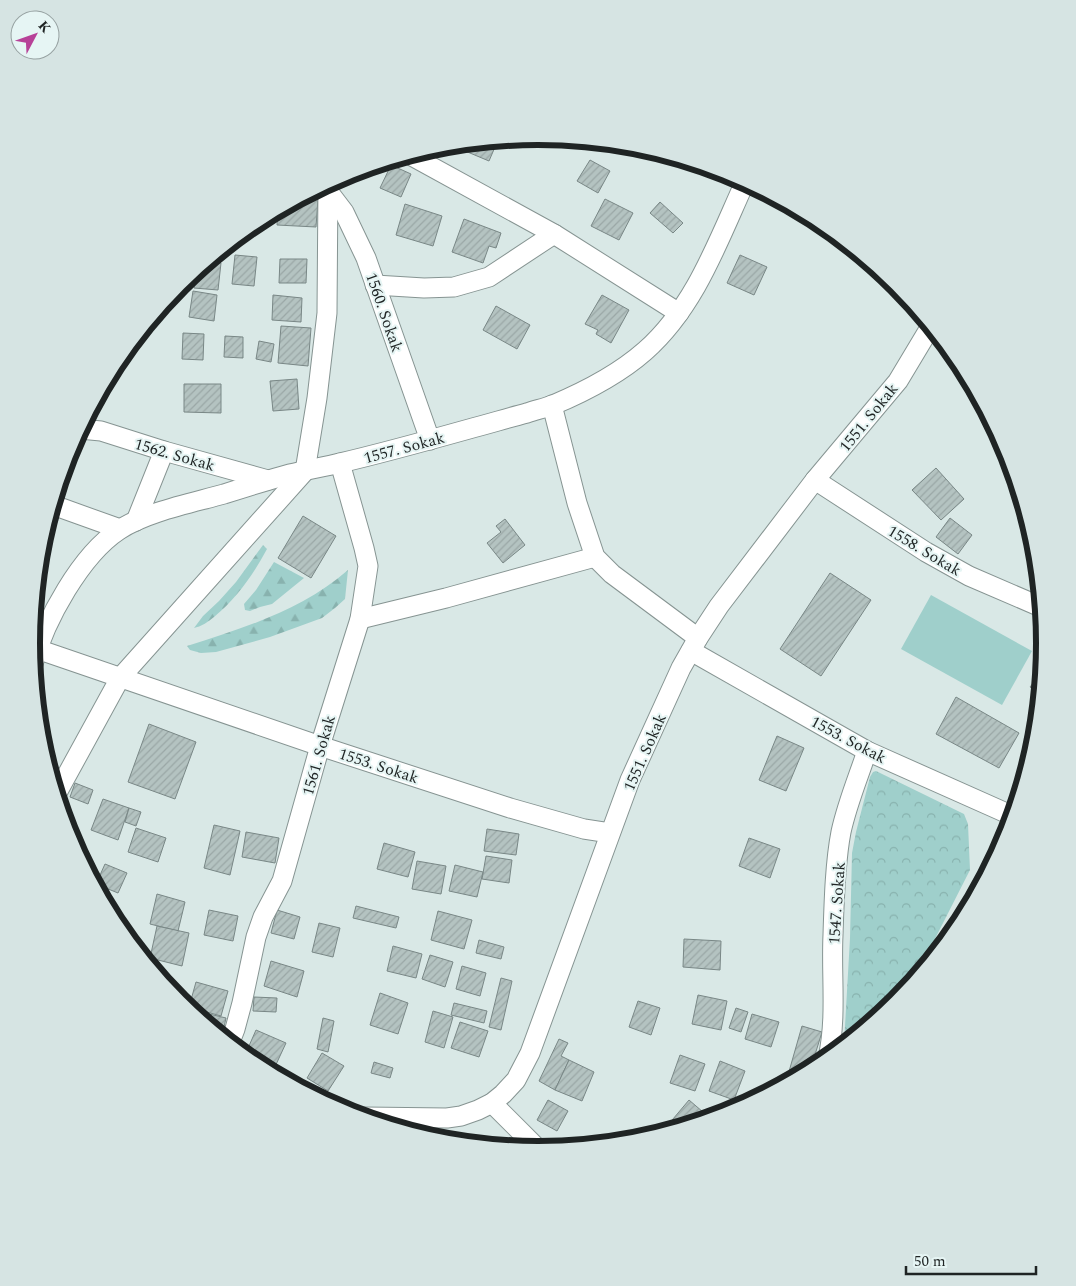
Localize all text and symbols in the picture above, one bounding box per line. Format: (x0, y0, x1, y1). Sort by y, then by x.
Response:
north arrow (10, 10, 60, 60)
text: K (33, 16, 56, 38)
street label: 1560. Sokak (359, 269, 409, 355)
street label: 1551. Sokak (833, 378, 904, 457)
street label: 1557. Sokak (361, 426, 447, 470)
street label: 1562. Sokak (132, 432, 218, 478)
street label: 1558. Sokak (883, 519, 966, 583)
street label: 1551. Sokak (617, 710, 673, 795)
street label: 1553. Sokak (806, 710, 891, 770)
street label: 1561. Sokak (296, 712, 342, 798)
street label: 1553. Sokak (336, 742, 422, 790)
street label: 1547. Sokak (822, 861, 852, 945)
scale bar (906, 1244, 1036, 1276)
text: 50 m (914, 1250, 946, 1273)

